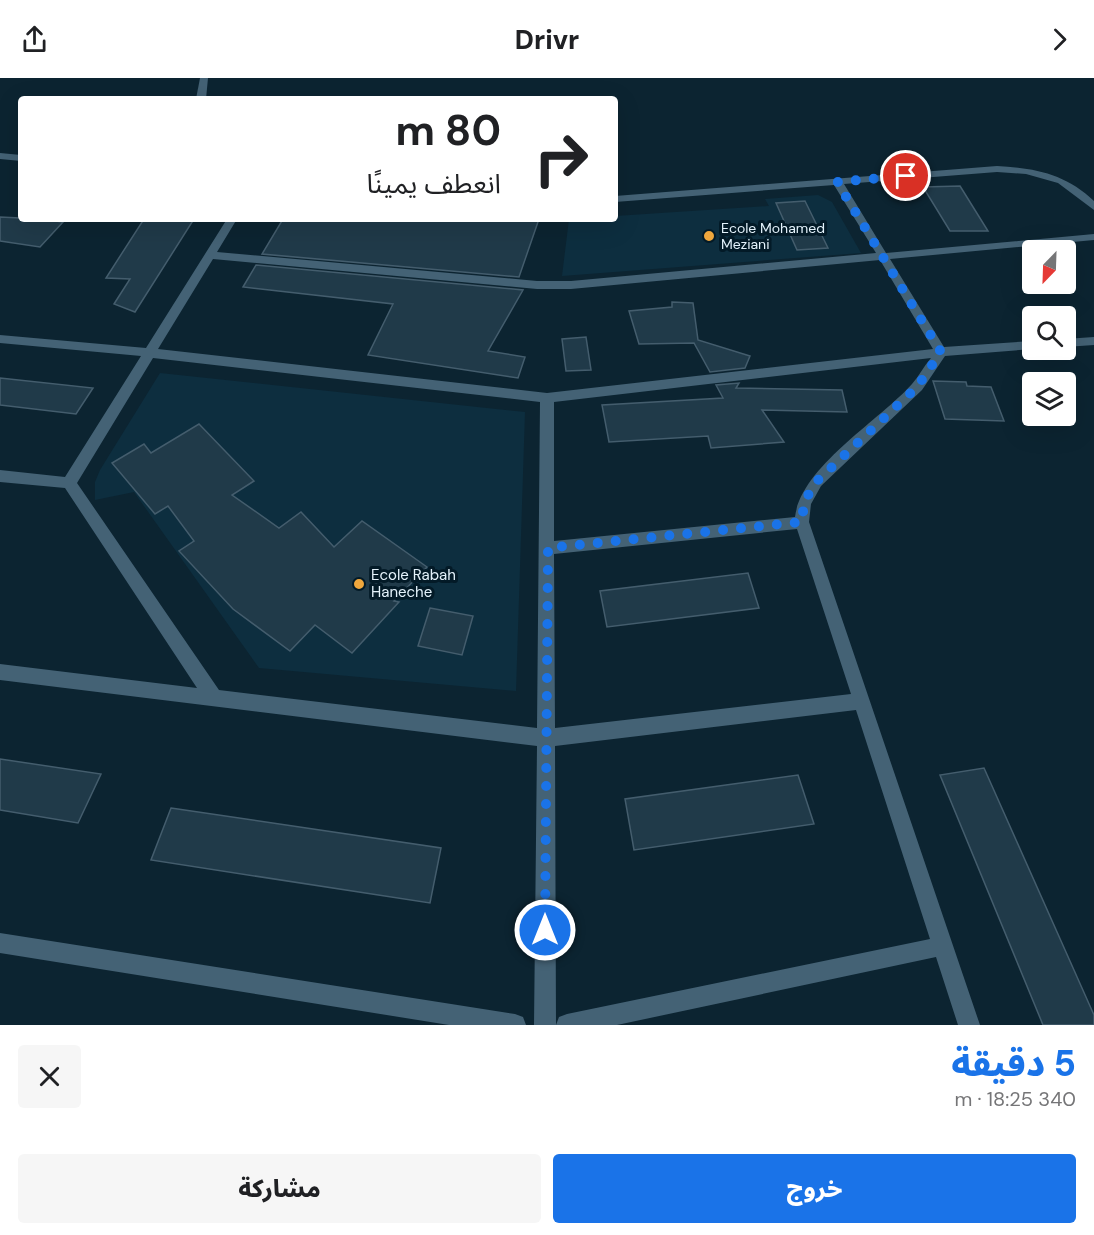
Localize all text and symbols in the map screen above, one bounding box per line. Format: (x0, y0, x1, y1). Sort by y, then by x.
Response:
text: Drivr (515, 22, 579, 57)
icon: share (18, 23, 51, 56)
icon: forward (1043, 23, 1076, 56)
text: 80 m (395, 103, 501, 158)
icon: right (522, 120, 600, 198)
pin (880, 150, 931, 201)
icon: arrive (889, 159, 922, 192)
text: انعطف يمينًا (366, 166, 501, 201)
place label: Ecole Mohamed Meziani (721, 219, 825, 253)
marker: Ecole Mohamed Meziani (702, 229, 716, 243)
north arrow (1022, 240, 1076, 294)
map controls (1022, 240, 1076, 426)
button: search (1022, 306, 1076, 360)
button: layers (1022, 372, 1076, 426)
place label: Ecole Rabah Haneche (371, 565, 456, 602)
marker: Ecole Rabah Haneche (352, 577, 366, 591)
position arrow (513, 898, 577, 962)
text: 5 دقيقة (951, 1040, 1076, 1087)
button: close (18, 1045, 81, 1108)
text: 340 m · 18:25 (954, 1086, 1076, 1112)
button: مشاركة (18, 1154, 541, 1223)
button: خروج (553, 1154, 1076, 1223)

